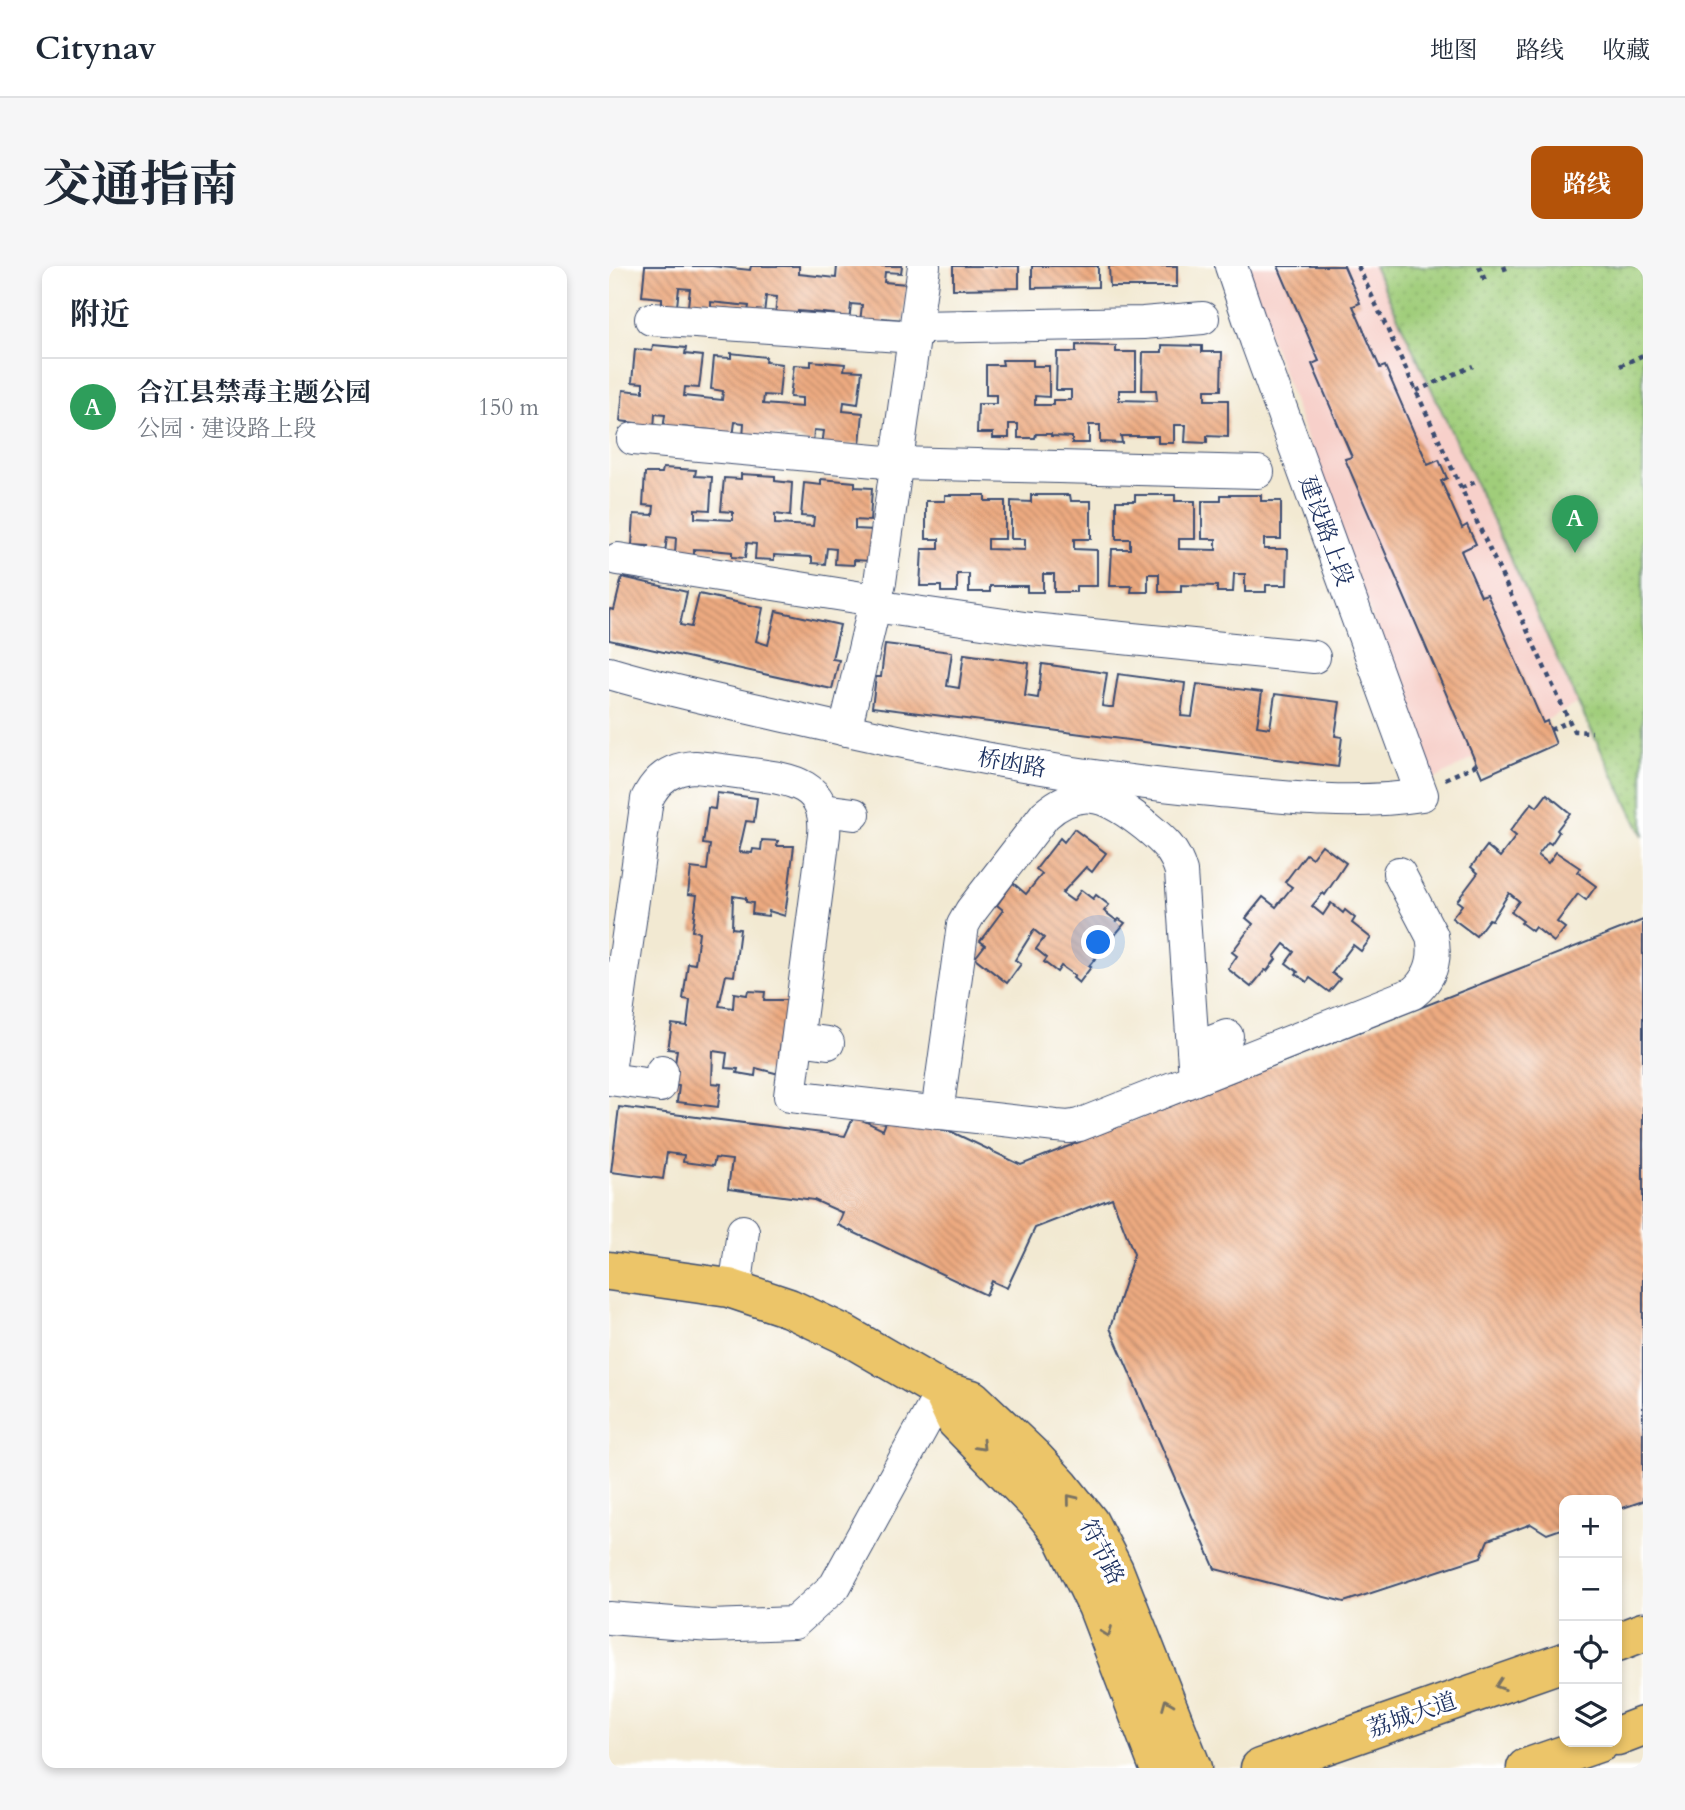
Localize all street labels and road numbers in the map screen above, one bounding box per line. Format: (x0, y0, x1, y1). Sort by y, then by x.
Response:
street label: 建设路上段 (1292, 472, 1360, 590)
street label: 桥凼路 (975, 742, 1049, 784)
street label: 符节路 (1073, 1514, 1131, 1590)
street label: 荔城大道 (1363, 1685, 1461, 1745)

